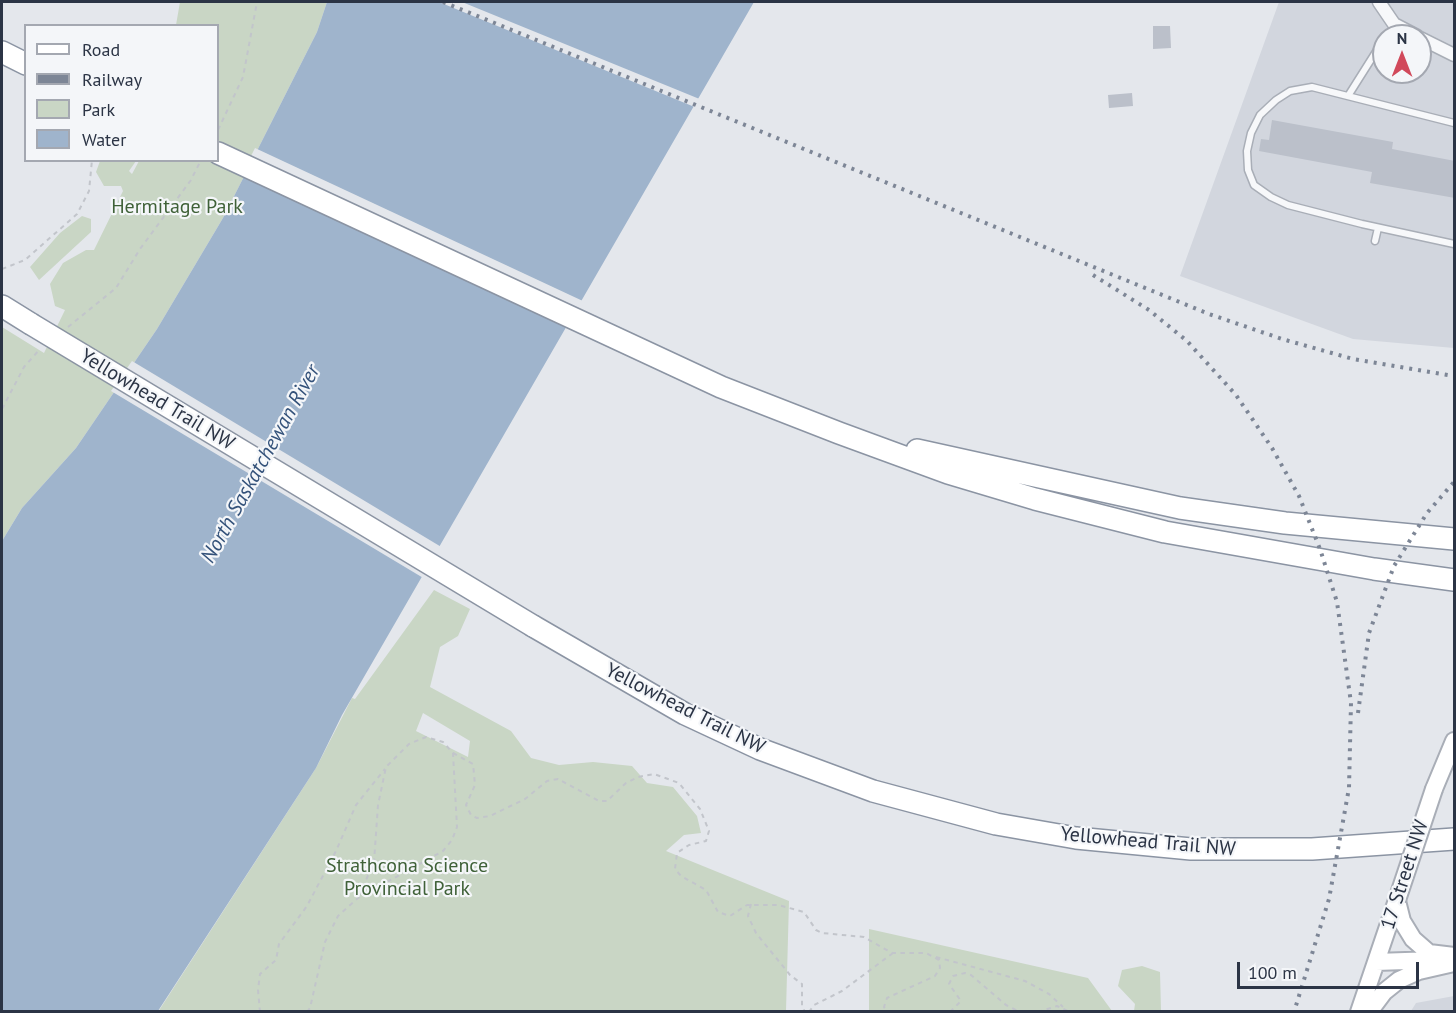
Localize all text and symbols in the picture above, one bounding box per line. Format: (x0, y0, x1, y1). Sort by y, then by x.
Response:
legend (24, 24, 219, 162)
north arrow (1372, 24, 1432, 84)
text: N (1397, 28, 1407, 48)
text: Road (82, 38, 120, 61)
text: Railway (82, 68, 142, 91)
text: Park (82, 98, 115, 121)
text: Water (82, 128, 126, 151)
park label: Hermitage Park (111, 195, 243, 219)
street label: Yellowhead Trail NW (75, 344, 239, 456)
water label: North Saskatchewan River (196, 361, 326, 567)
street label: Yellowhead Trail NW (601, 658, 769, 760)
street label: 17 Street NW (1376, 817, 1434, 933)
street label: Yellowhead Trail NW (1059, 822, 1237, 862)
park label: Strathcona Science Provincial Park (326, 854, 488, 901)
scale bar (1240, 950, 1422, 988)
text: 100 m (1248, 961, 1297, 984)

